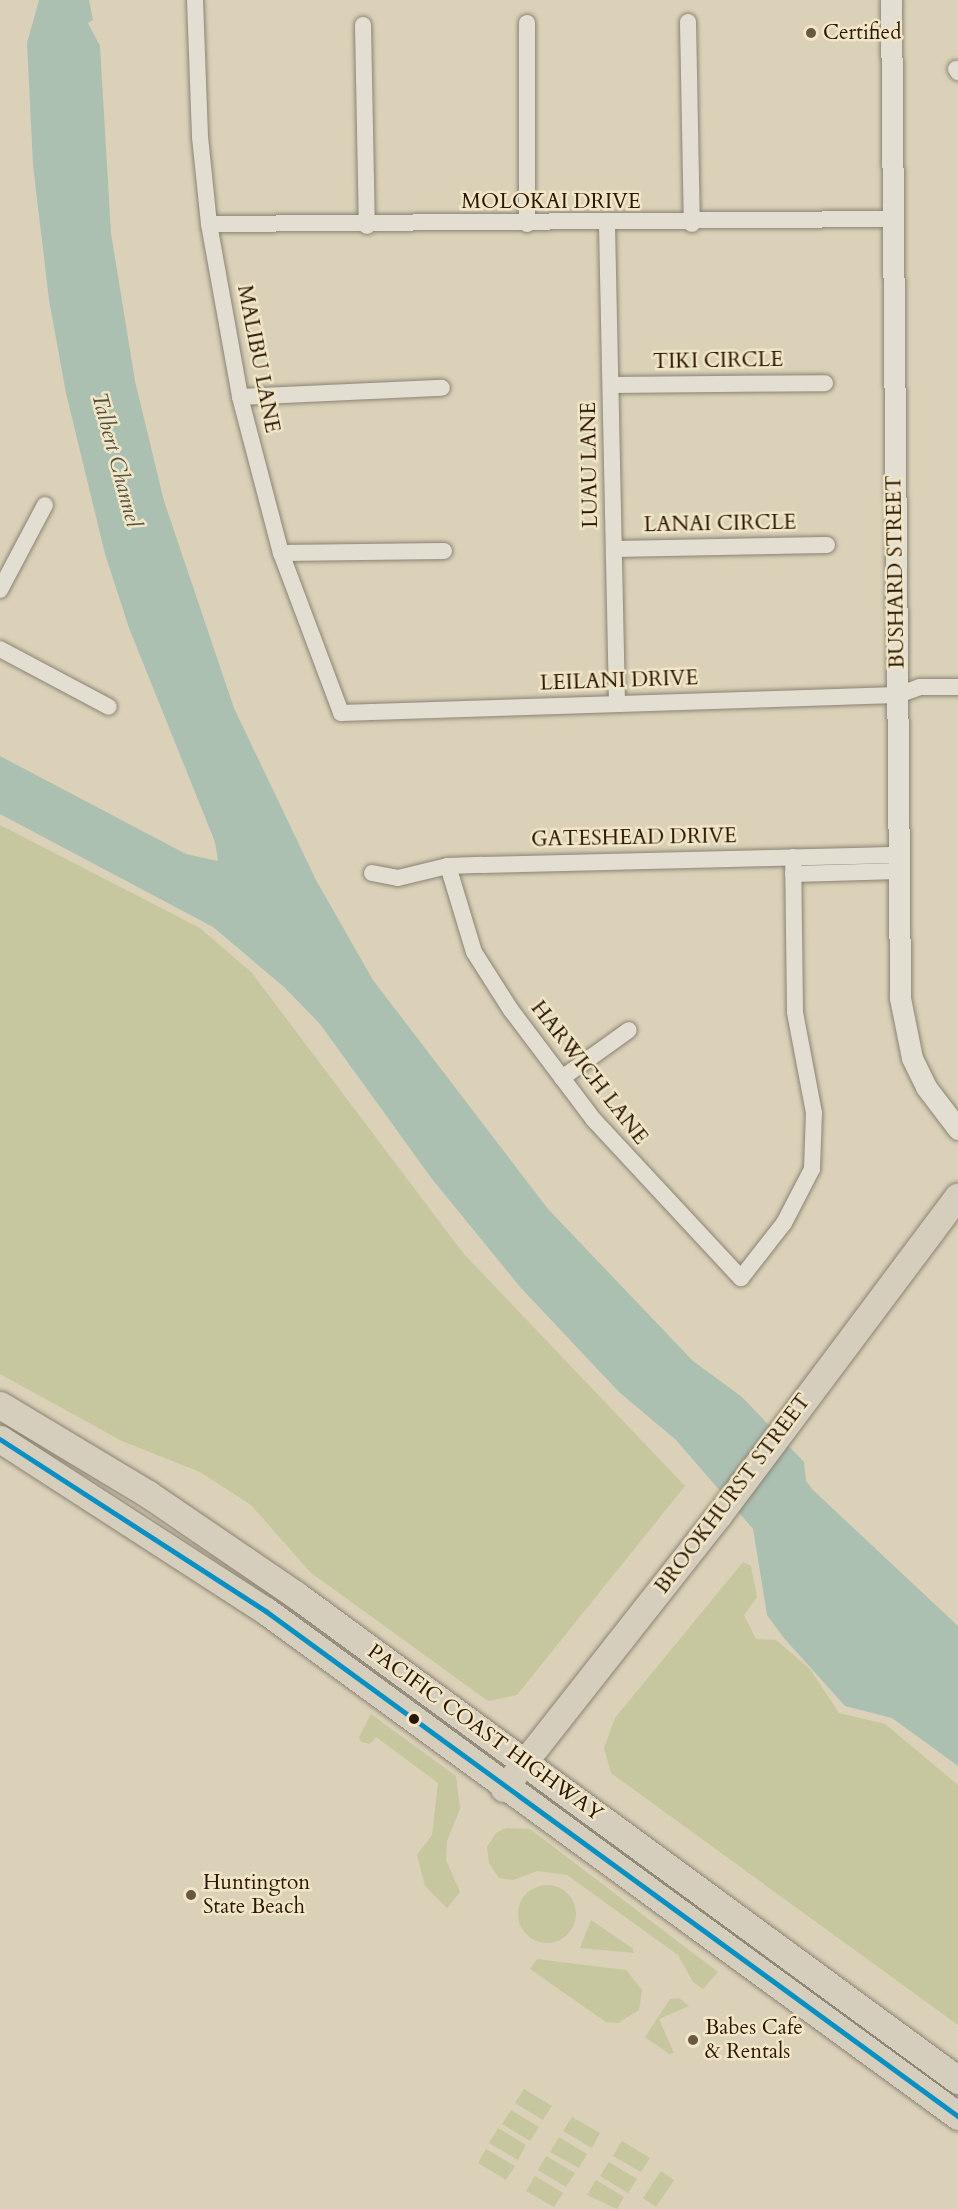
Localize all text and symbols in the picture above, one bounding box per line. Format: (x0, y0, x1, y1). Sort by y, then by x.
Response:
place label: Certified (823, 20, 901, 46)
marker: Certified (804, 26, 818, 40)
street label: MOLOKAI DRIVE (461, 189, 641, 215)
street label: MALIBU LANE (231, 283, 285, 435)
street label: TIKI CIRCLE (653, 347, 783, 375)
water label: Talbert Channel (85, 390, 147, 530)
street label: LUAU LANE (576, 402, 604, 528)
street label: BUSHARD STREET (882, 475, 910, 669)
street label: LANAI CIRCLE (643, 510, 797, 538)
street label: LEILANI DRIVE (539, 666, 699, 696)
street label: GATESHEAD DRIVE (531, 824, 737, 852)
street label: HARWICH LANE (525, 996, 653, 1150)
street label: BROOKHURST STREET (650, 1389, 816, 1599)
street label: PACIFIC COAST HIGHWAY (362, 1639, 608, 1827)
unlabelled marker (408, 1713, 420, 1725)
place label: Huntington State Beach (203, 1870, 310, 1920)
marker: Huntington State Beach (184, 1888, 198, 1902)
place label: Babes Cafe & Rentals (705, 2015, 803, 2065)
marker: Babes Cafe & Rentals (686, 2033, 700, 2047)

